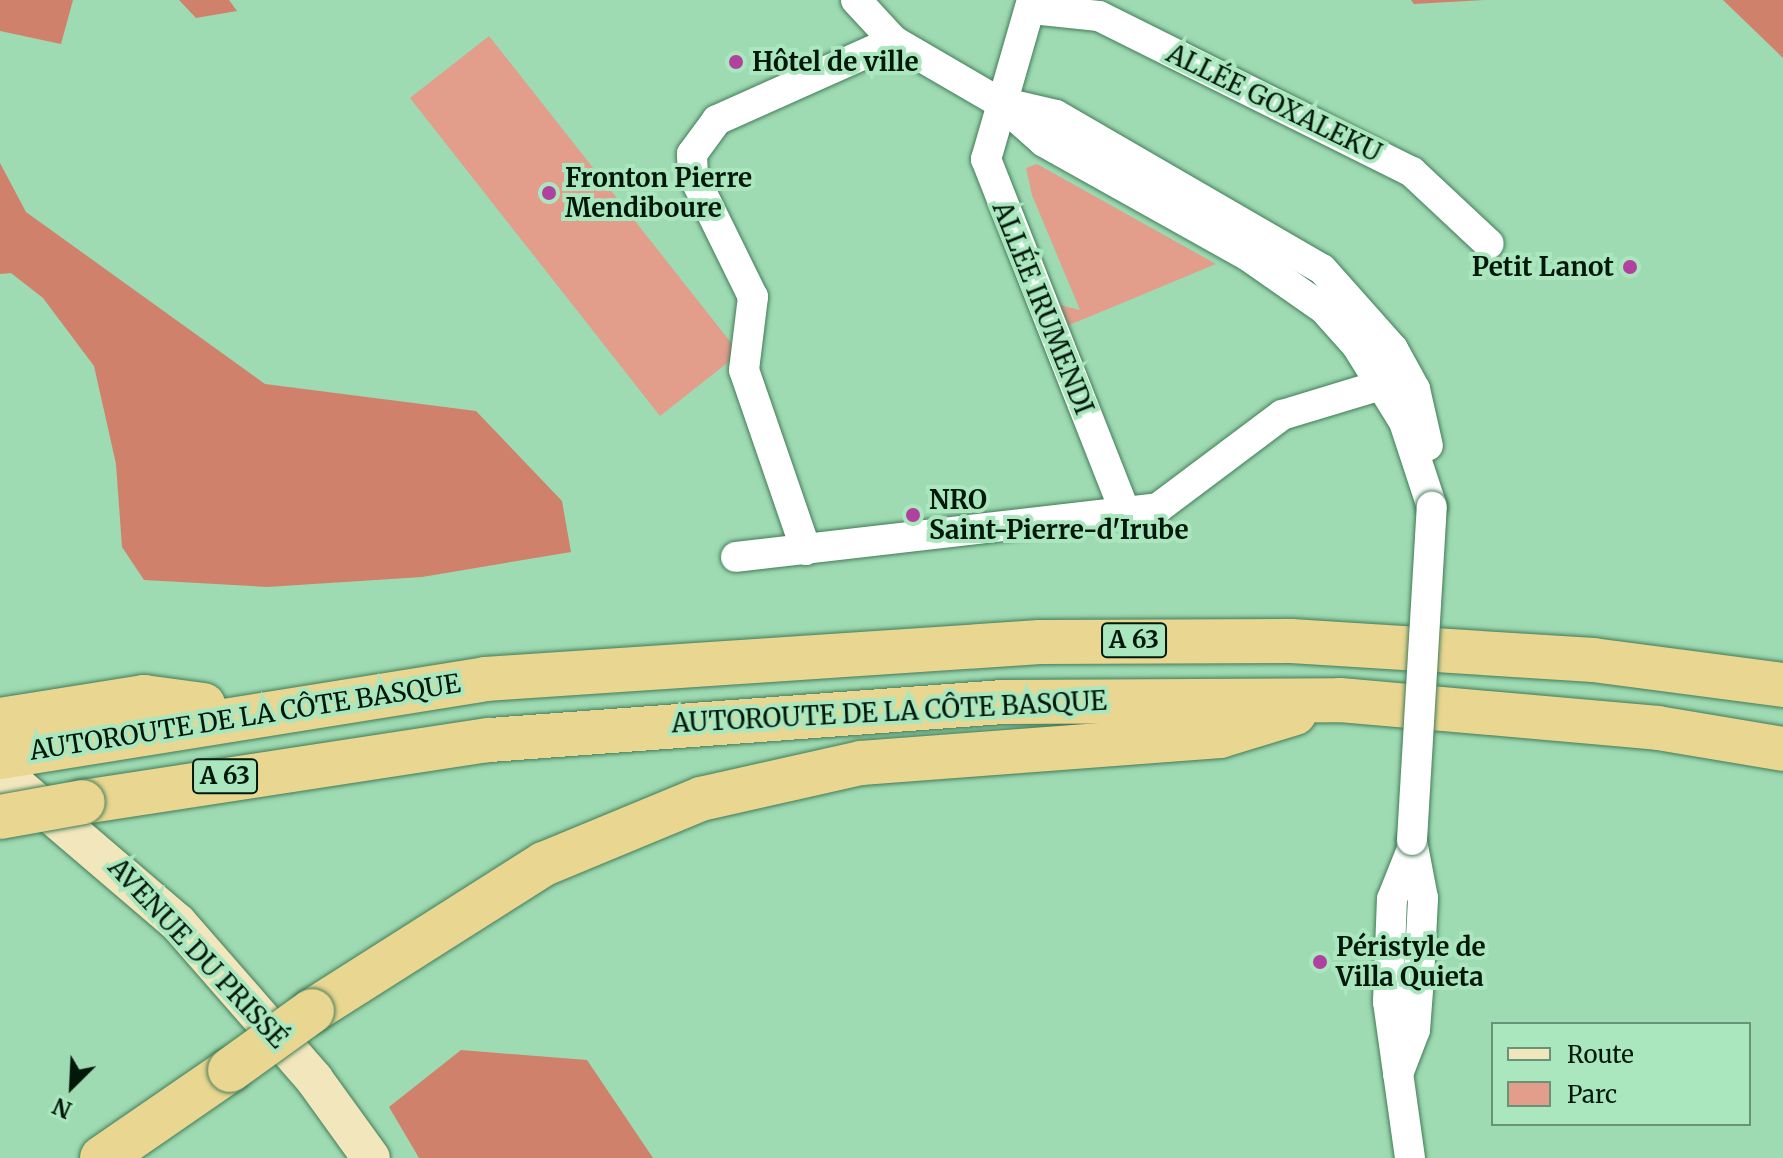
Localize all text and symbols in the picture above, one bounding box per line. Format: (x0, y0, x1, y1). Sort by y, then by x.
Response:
street label: ALLÉE GOXALEKU (1162, 38, 1386, 168)
place label: Hôtel de ville (752, 46, 918, 78)
marker: Hôtel de ville (727, 53, 745, 71)
place label: Fronton Pierre Mendiboure (565, 162, 752, 224)
marker: Fronton Pierre Mendiboure (540, 184, 558, 202)
street label: ALLÉE IRUMENDI (986, 197, 1100, 419)
place label: Petit Lanot (1472, 251, 1614, 283)
marker: Petit Lanot (1621, 258, 1639, 276)
place label: NRO Saint-Pierre-d'Irube (929, 484, 1189, 546)
marker: NRO Saint-Pierre-d'Irube (904, 506, 922, 524)
road number: A 63 (1100, 620, 1168, 660)
street label: AUTOROUTE DE LA CÔTE BASQUE (27, 668, 463, 766)
street label: AUTOROUTE DE LA CÔTE BASQUE (671, 685, 1107, 739)
road number: A 63 (191, 756, 259, 796)
street label: AVENUE DU PRISSÉ (102, 852, 294, 1054)
place label: Péristyle de Villa Quieta (1336, 931, 1486, 992)
marker: Péristyle de Villa Quieta (1311, 953, 1329, 971)
legend (1491, 1022, 1751, 1126)
text: Route (1567, 1039, 1634, 1070)
north arrow (32, 1046, 112, 1126)
text: Parc (1567, 1079, 1617, 1110)
text: N (49, 1092, 76, 1124)

